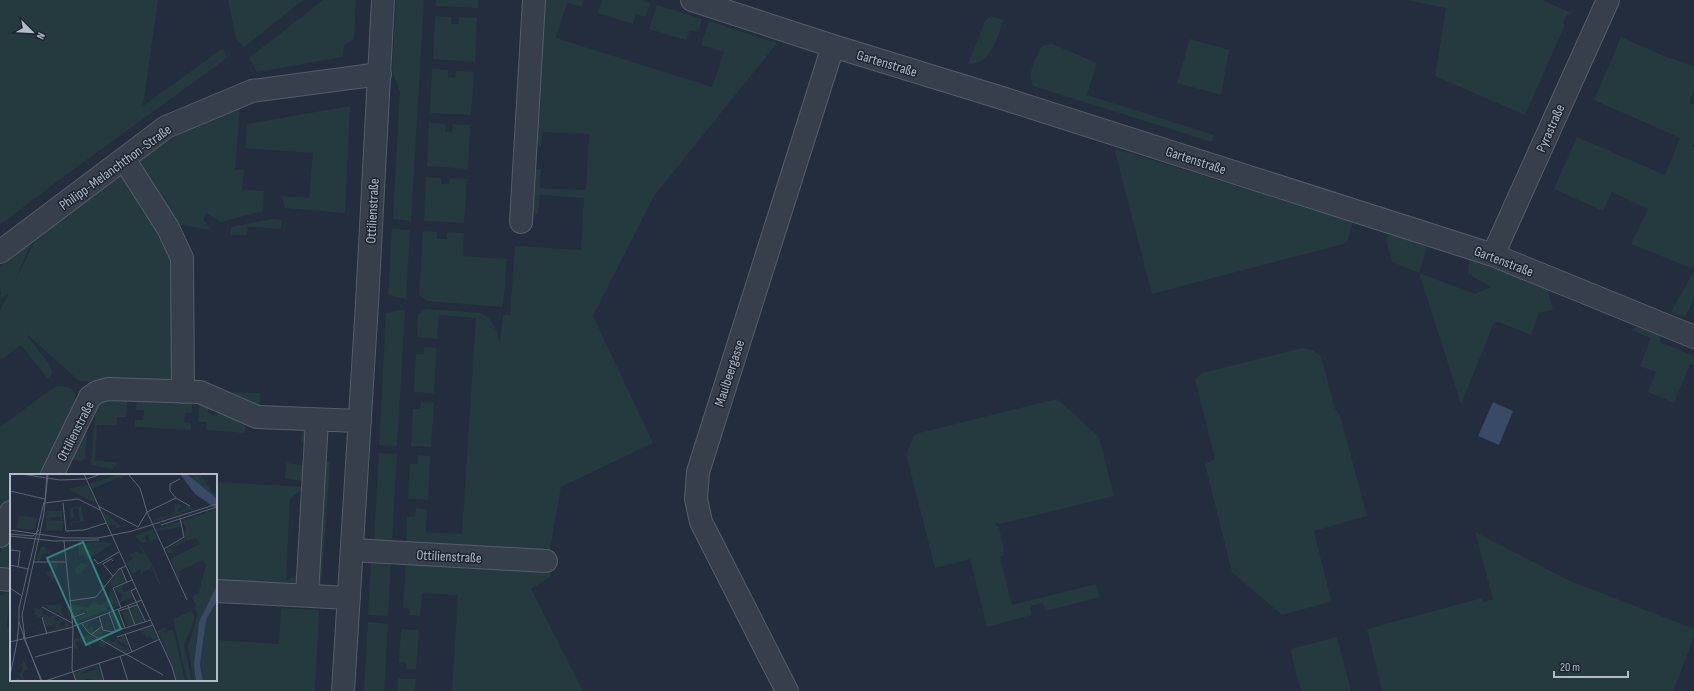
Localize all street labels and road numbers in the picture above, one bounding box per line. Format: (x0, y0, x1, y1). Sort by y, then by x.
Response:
street label: Gartenstraße (855, 46, 919, 81)
street label: Pyrastraße (1532, 102, 1569, 155)
street label: Philipp-Melanchthon-Straße (56, 121, 175, 214)
street label: Gartenstraße (1164, 143, 1228, 178)
street label: Ottilienstraße (362, 178, 383, 244)
street label: Gartenstraße (1472, 242, 1536, 281)
street label: Maulbeergasse (711, 338, 748, 409)
street label: Ottilienstraße (53, 398, 98, 464)
street label: Ottilienstraße (416, 546, 482, 567)

